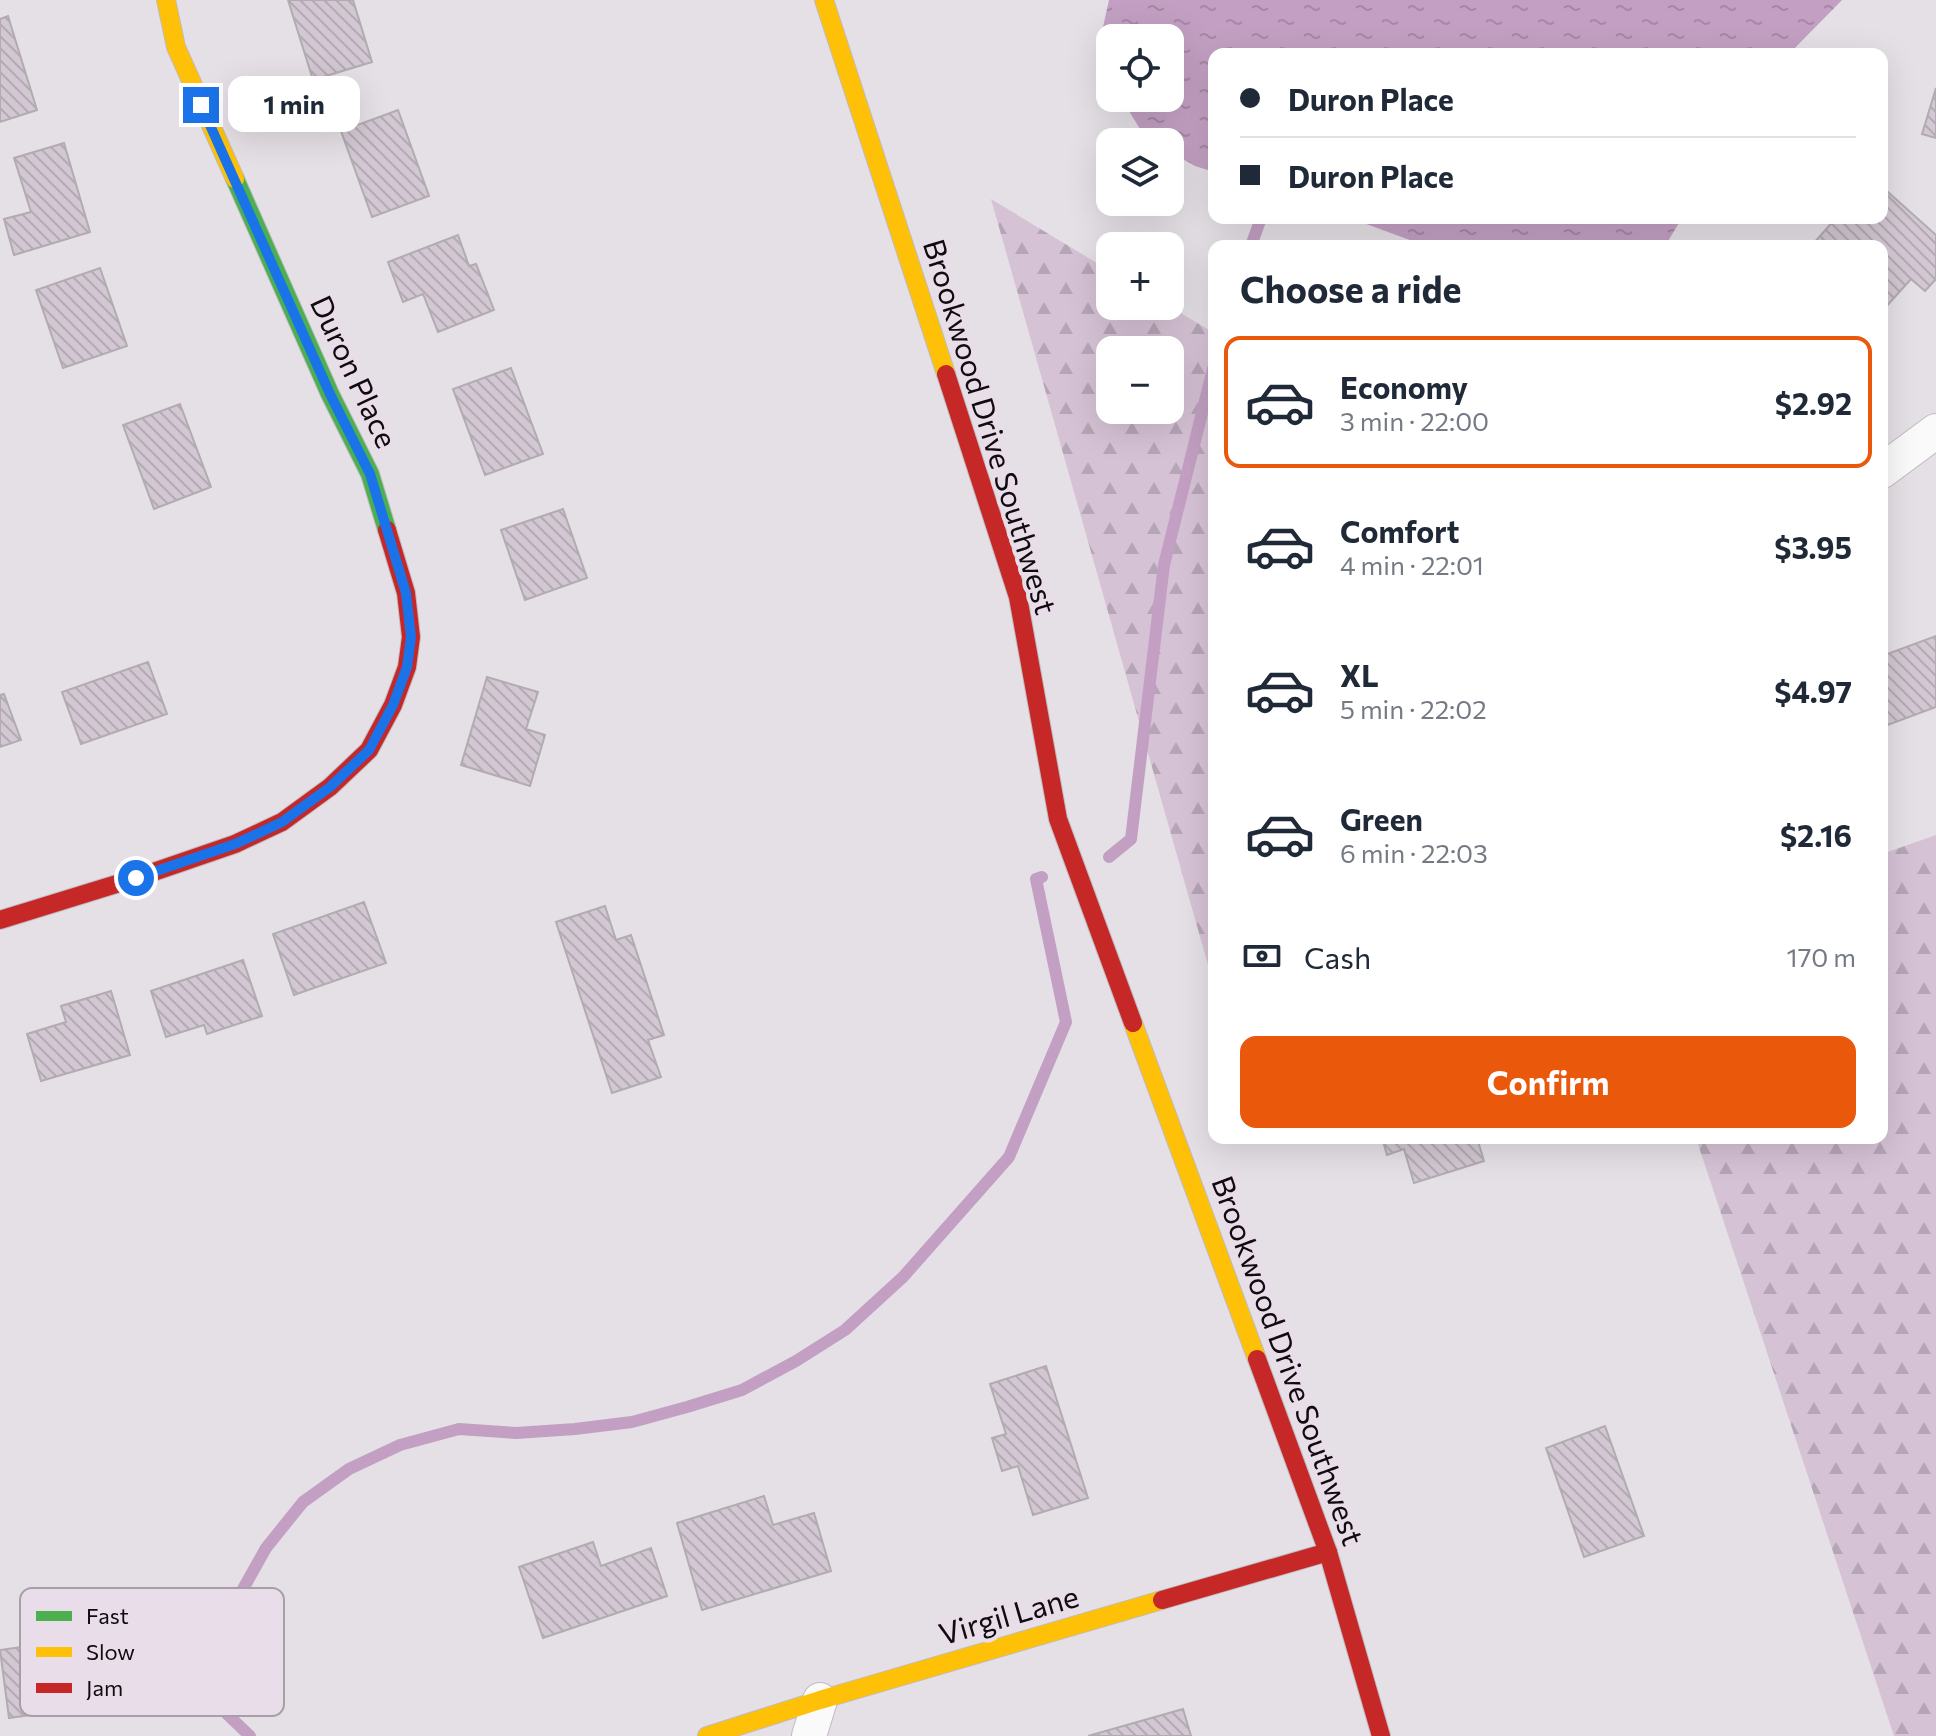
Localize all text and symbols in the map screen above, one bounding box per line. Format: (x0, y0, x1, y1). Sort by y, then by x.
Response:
map controls (1096, 24, 1184, 424)
button: locate (1096, 24, 1184, 112)
callout: 1 min (229, 77, 361, 133)
text: Duron Place (1288, 80, 1454, 117)
route end (183, 87, 219, 123)
text: 1 min (263, 88, 325, 119)
button: layers (1096, 128, 1184, 216)
text: Duron Place (1288, 157, 1454, 194)
button: + (1096, 232, 1184, 320)
street label: Brookwood Drive Southwest (917, 234, 1066, 618)
text: Choose a ride (1240, 266, 1461, 310)
street label: Duron Place (304, 289, 407, 453)
button: − (1096, 336, 1184, 424)
icon: car (1244, 366, 1316, 438)
text: Economy (1340, 368, 1468, 405)
text: $2.92 (1775, 384, 1852, 421)
text: 3 min · 22:00 (1340, 405, 1489, 436)
icon: car (1244, 510, 1316, 582)
text: Comfort (1340, 512, 1459, 549)
text: $3.95 (1774, 528, 1852, 565)
text: 4 min · 22:01 (1340, 549, 1484, 580)
icon: car (1244, 654, 1316, 726)
text: XL (1340, 656, 1379, 693)
text: $4.97 (1774, 672, 1852, 709)
text: 5 min · 22:02 (1340, 693, 1487, 724)
icon: car (1244, 798, 1316, 870)
text: Green (1340, 800, 1423, 837)
text: $2.16 (1780, 816, 1852, 853)
text: 6 min · 22:03 (1340, 837, 1488, 868)
route start (118, 860, 154, 896)
icon: cash (1240, 934, 1284, 978)
text: Cash (1304, 938, 1371, 975)
text: 170 m (1787, 941, 1856, 972)
button: Confirm (1240, 1036, 1856, 1128)
street label: Brookwood Drive Southwest (1205, 1170, 1373, 1550)
street label: Virgil Lane (934, 1576, 1082, 1651)
legend (20, 1588, 284, 1716)
text: Fast (86, 1602, 129, 1629)
text: Slow (86, 1638, 135, 1665)
text: Jam (86, 1674, 123, 1701)

